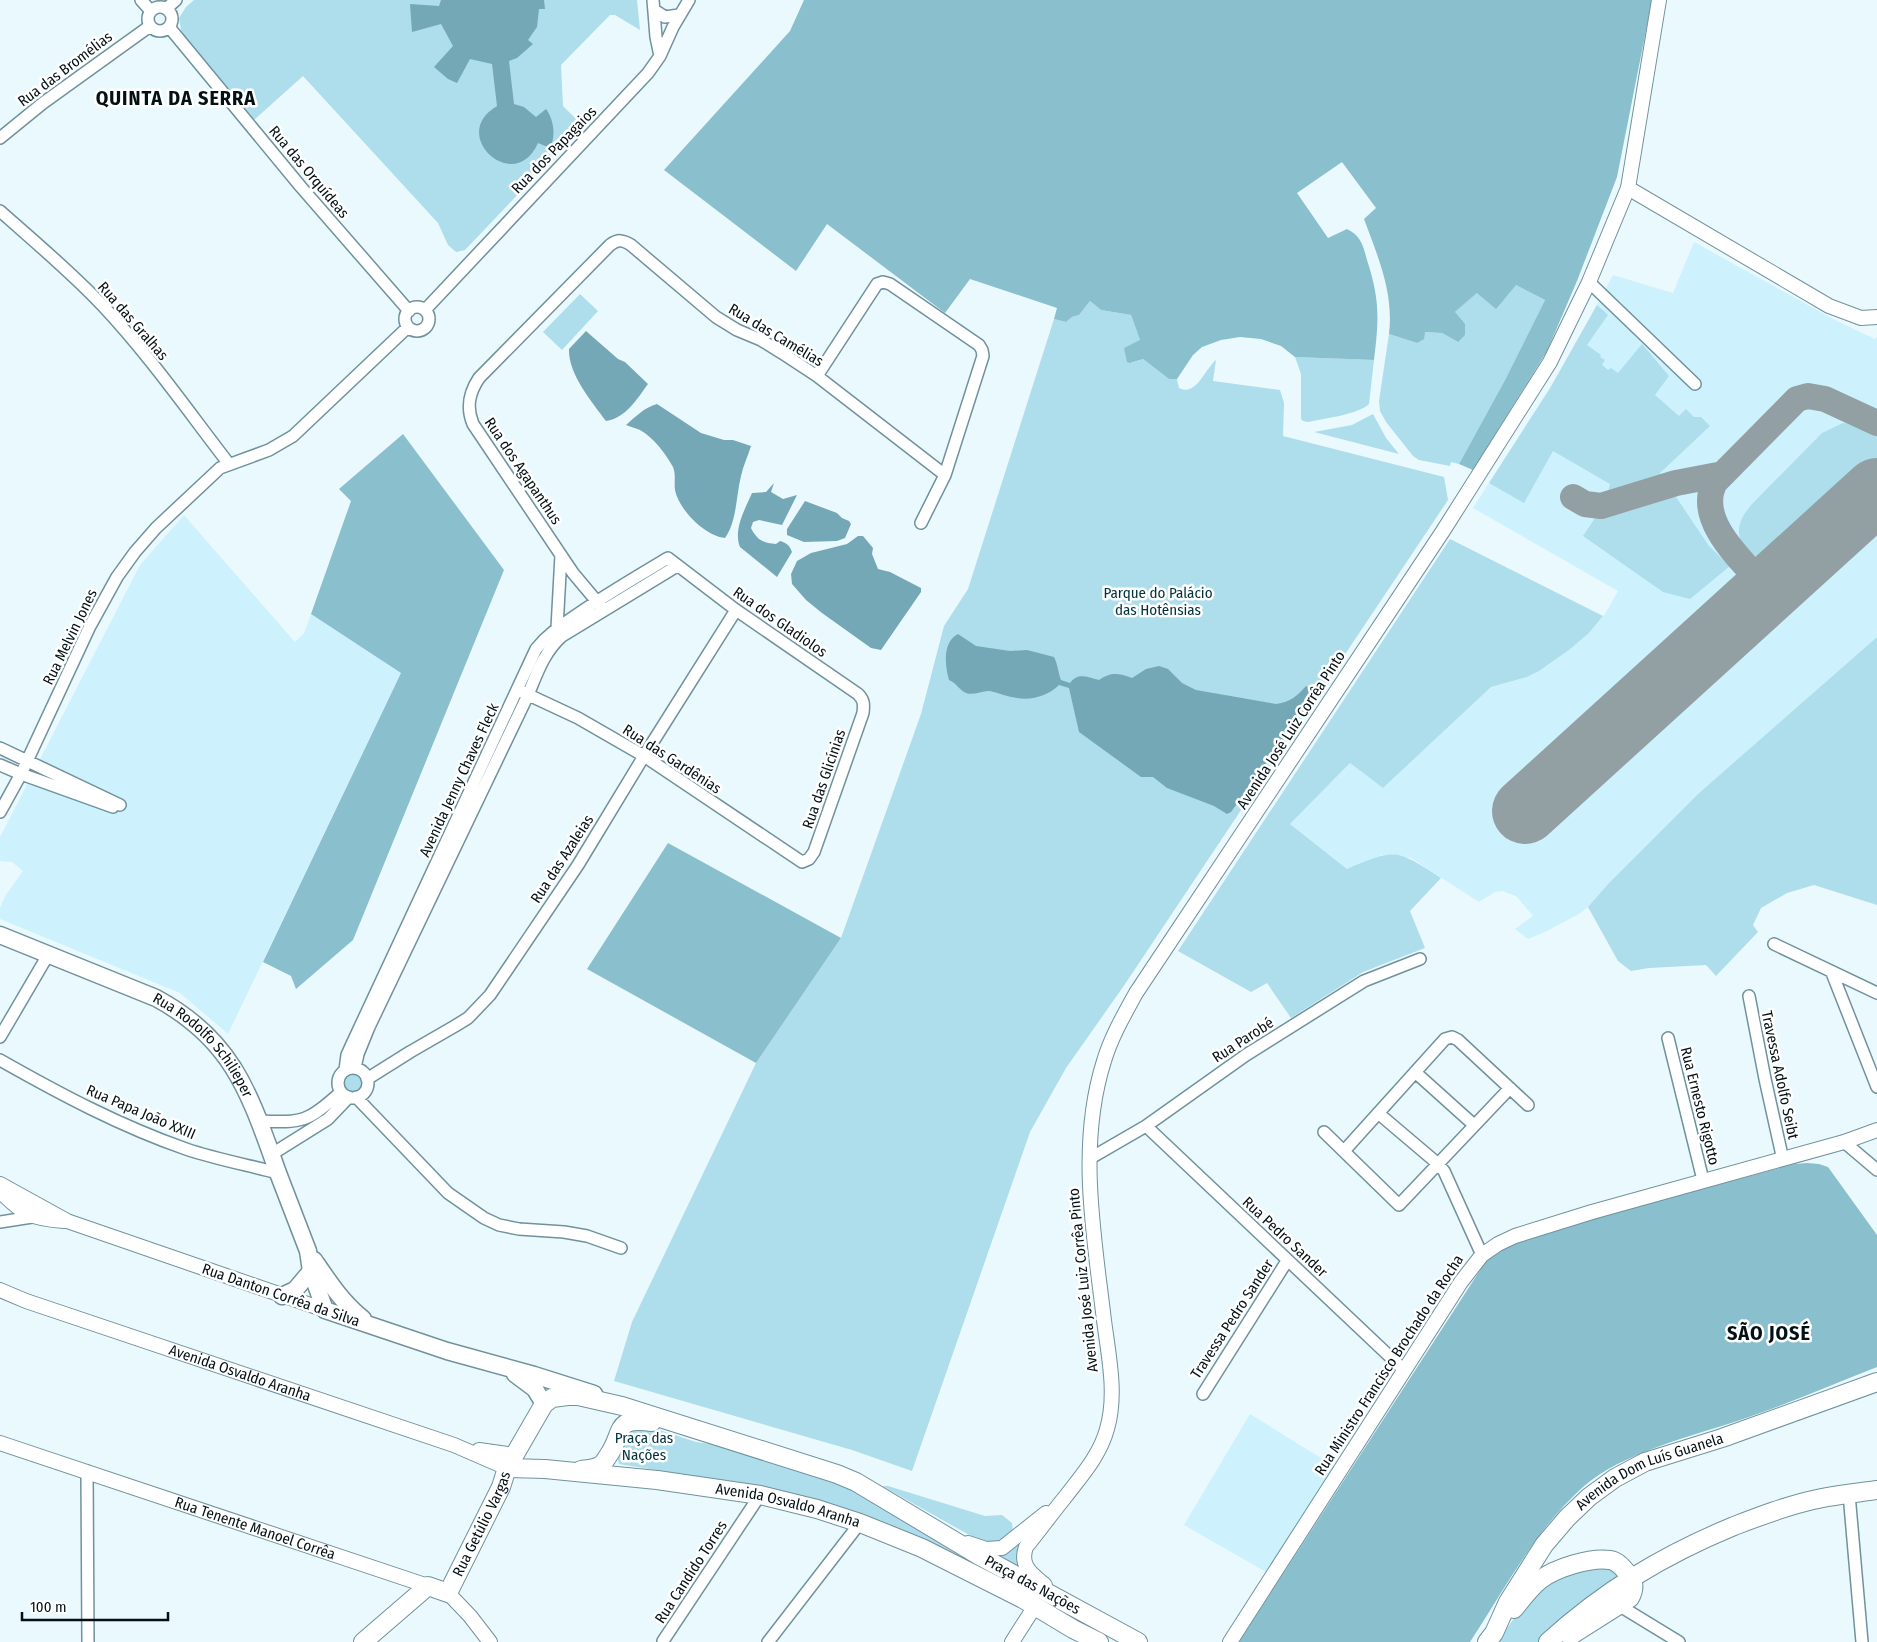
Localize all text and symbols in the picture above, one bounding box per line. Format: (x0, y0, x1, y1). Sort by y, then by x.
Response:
street label: Rua das Bromélias (14, 28, 116, 110)
district label: QUINTA DA SERRA (96, 86, 256, 110)
street label: Rua dos Papagaios (508, 103, 600, 197)
street label: Rua das Orquídeas (265, 122, 353, 222)
street label: Rua das Gralhas (94, 278, 172, 364)
street label: Rua das Camélias (725, 300, 827, 370)
street label: Rua dos Agapanthus (481, 414, 565, 528)
street label: Rua dos Gladiolos (730, 583, 830, 661)
park label: Parque do Palácio das Hotênsias (1103, 584, 1213, 619)
street label: Rua Melvin Jones (39, 586, 101, 688)
street label: Avenida José Luiz Corrêa Pinto (1233, 647, 1349, 812)
street label: Avenida Jenny Chaves Fleck (415, 700, 503, 860)
street label: Rua das Gardênias (619, 721, 725, 797)
street label: Rua das Glicínias (799, 727, 849, 831)
street label: Rua das Azaleias (527, 811, 597, 907)
street label: Rua Rodolfo Schilieper (150, 989, 257, 1101)
street label: Travessa Adolfo Seibt (1758, 1009, 1802, 1141)
street label: Rua Parobé (1209, 1014, 1277, 1066)
street label: Rua Ernesto Rigotto (1677, 1045, 1723, 1167)
street label: Rua Papa João XXIII (84, 1081, 198, 1143)
street label: Avenida José Luiz Corrêa Pinto (1064, 1187, 1102, 1373)
street label: Rua Pedro Sander (1239, 1193, 1332, 1281)
street label: Rua Ministro Francisco Brochado da Rocha (1311, 1251, 1467, 1479)
street label: Travessa Pedro Sander (1187, 1255, 1278, 1382)
street label: Rua Danton Corrêa da Silva (200, 1259, 362, 1331)
district label: SÃO JOSÉ (1727, 1320, 1811, 1345)
street label: Avenida Osvaldo Aranha (167, 1341, 313, 1405)
park label: Praça das Nações (615, 1429, 673, 1464)
street label: Avenida Dom Luís Guanela (1572, 1429, 1725, 1514)
street label: Rua Getúlio Vargas (449, 1469, 514, 1579)
street label: Avenida Osvaldo Aranha (714, 1480, 862, 1531)
street label: Rua Tenente Manoel Corrêa (173, 1493, 338, 1563)
street label: Rua Candido Torres (651, 1517, 731, 1627)
street label: Praça das Nações (982, 1551, 1084, 1618)
scale bar (22, 1590, 169, 1622)
text: 100 m (30, 1598, 67, 1616)

